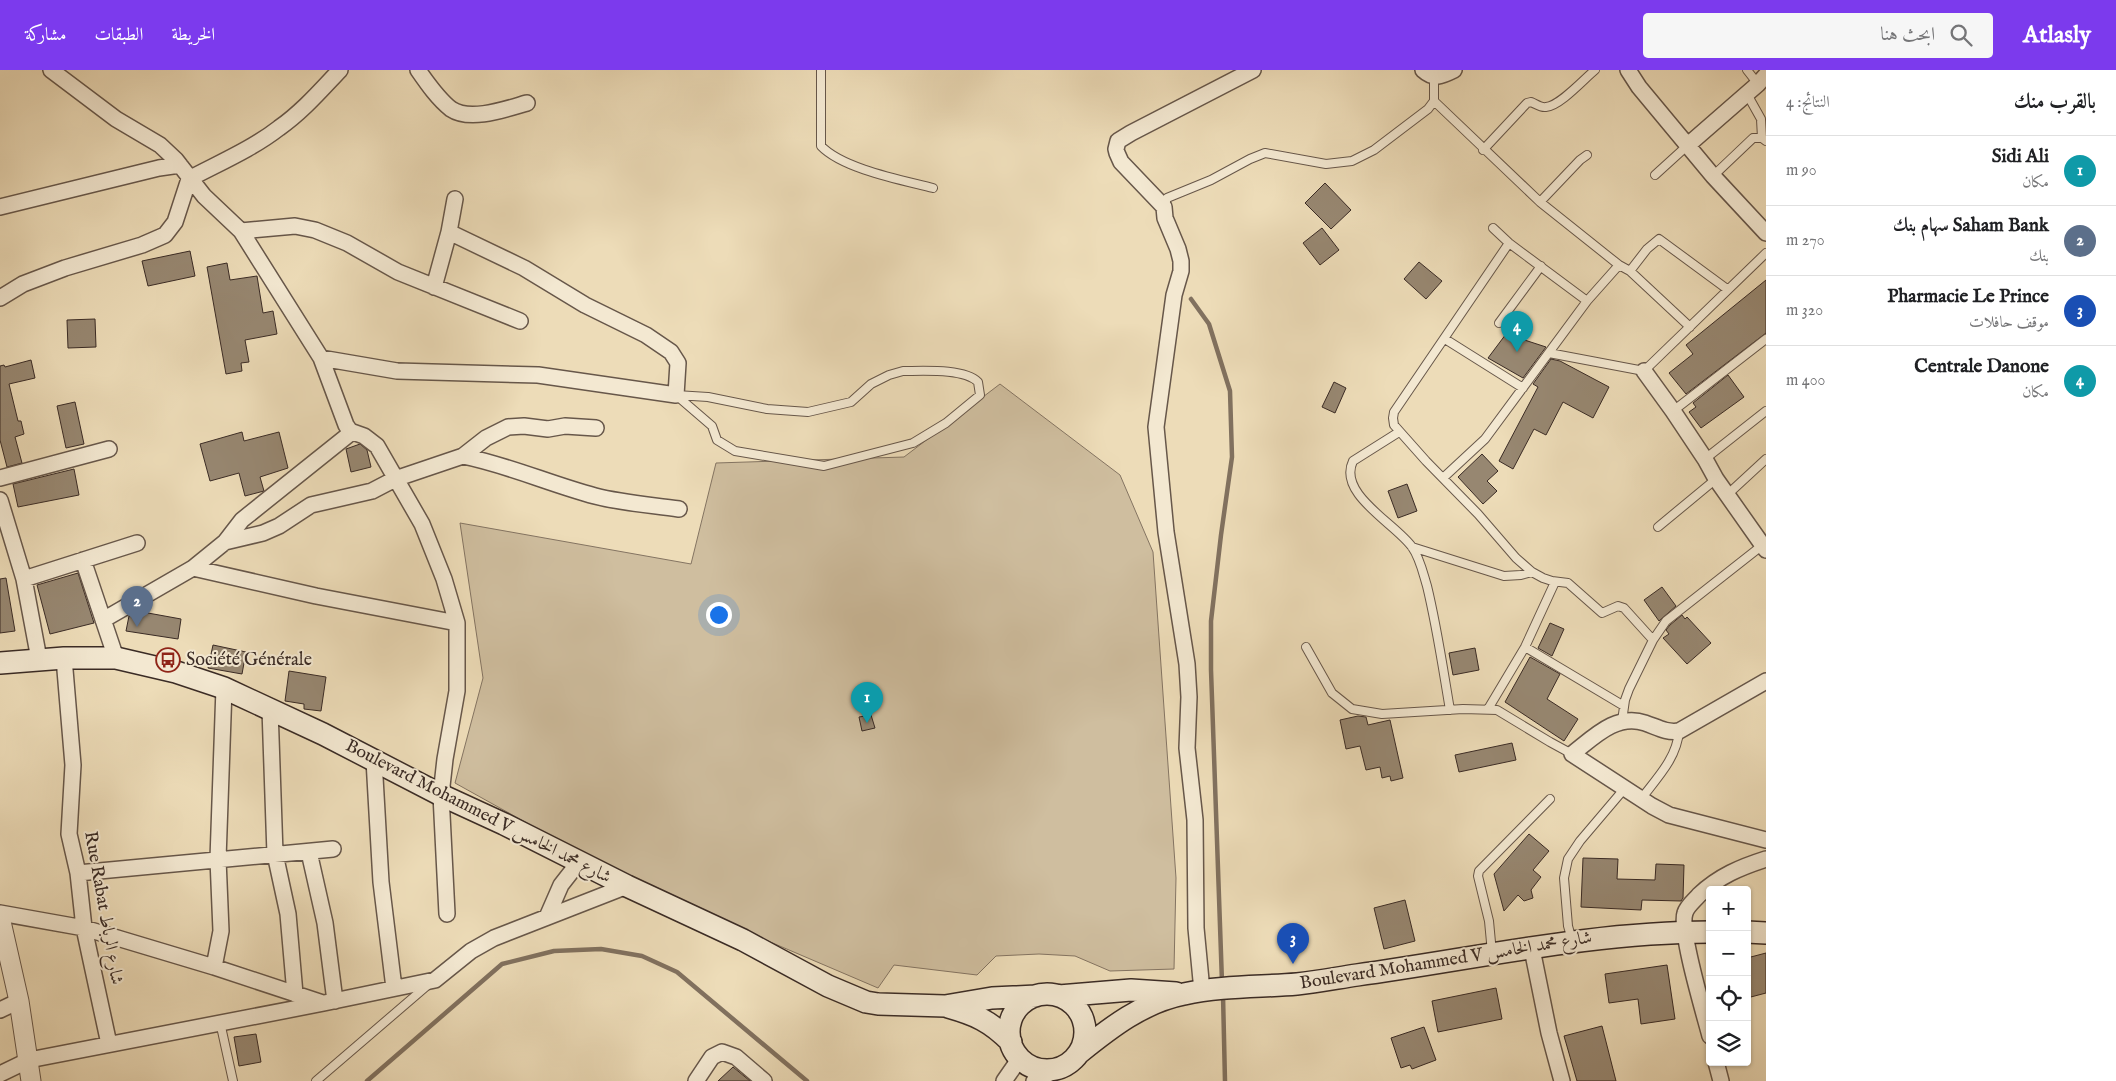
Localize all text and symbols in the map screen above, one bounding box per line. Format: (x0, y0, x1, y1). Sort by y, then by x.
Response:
search box (1643, 13, 1993, 58)
text: Atlasly (2023, 20, 2091, 51)
icon: search (1947, 21, 1975, 49)
text: ابحث هنا (1880, 23, 1935, 47)
text: مشاركة (25, 24, 66, 47)
text: الطبقات (94, 24, 143, 47)
text: الخريطة (171, 24, 215, 47)
text: بالقرب منك (2014, 89, 2096, 116)
text: النتائج: 4 (1786, 93, 1830, 113)
text: Sidi Ali (1992, 145, 2049, 169)
text: 90 m (1786, 161, 1817, 181)
text: 1 (2077, 161, 2083, 181)
text: مكان (2022, 173, 2049, 193)
text: Saham Bank سهام بنك (1893, 214, 2049, 238)
text: 270 m (1786, 231, 1825, 251)
text: 2 (2076, 231, 2084, 251)
text: بنك (2029, 247, 2049, 267)
text: Pharmacie Le Prince (1887, 285, 2049, 309)
text: 320 m (1786, 301, 1823, 321)
text: 3 (2077, 301, 2083, 321)
pin: 4 (1501, 311, 1533, 352)
text: موقف حافلات (1969, 313, 2049, 333)
text: Centrale Danone (1914, 355, 2049, 379)
text: 400 m (1786, 371, 1825, 391)
text: 4 (2076, 371, 2084, 391)
text: مكان (2022, 383, 2049, 403)
pin: 2 (121, 586, 153, 627)
your location (706, 602, 732, 628)
bus stop icon: Société Générale (155, 647, 181, 673)
place label: Société Générale (186, 649, 312, 672)
pin: 1 (851, 682, 883, 723)
street label: Boulevard Mohammed V شارع محمد الخامس (340, 735, 615, 891)
street label: Rue Rabat شارع الرباط (76, 829, 128, 987)
map controls (1706, 886, 1751, 1066)
button: + (1706, 886, 1751, 931)
pin: 3 (1277, 923, 1309, 964)
street label: Boulevard Mohammed V شارع محمد الخامس (1298, 927, 1594, 997)
button: − (1706, 931, 1751, 976)
button: locate (1706, 976, 1751, 1021)
button: layers (1706, 1021, 1751, 1066)

